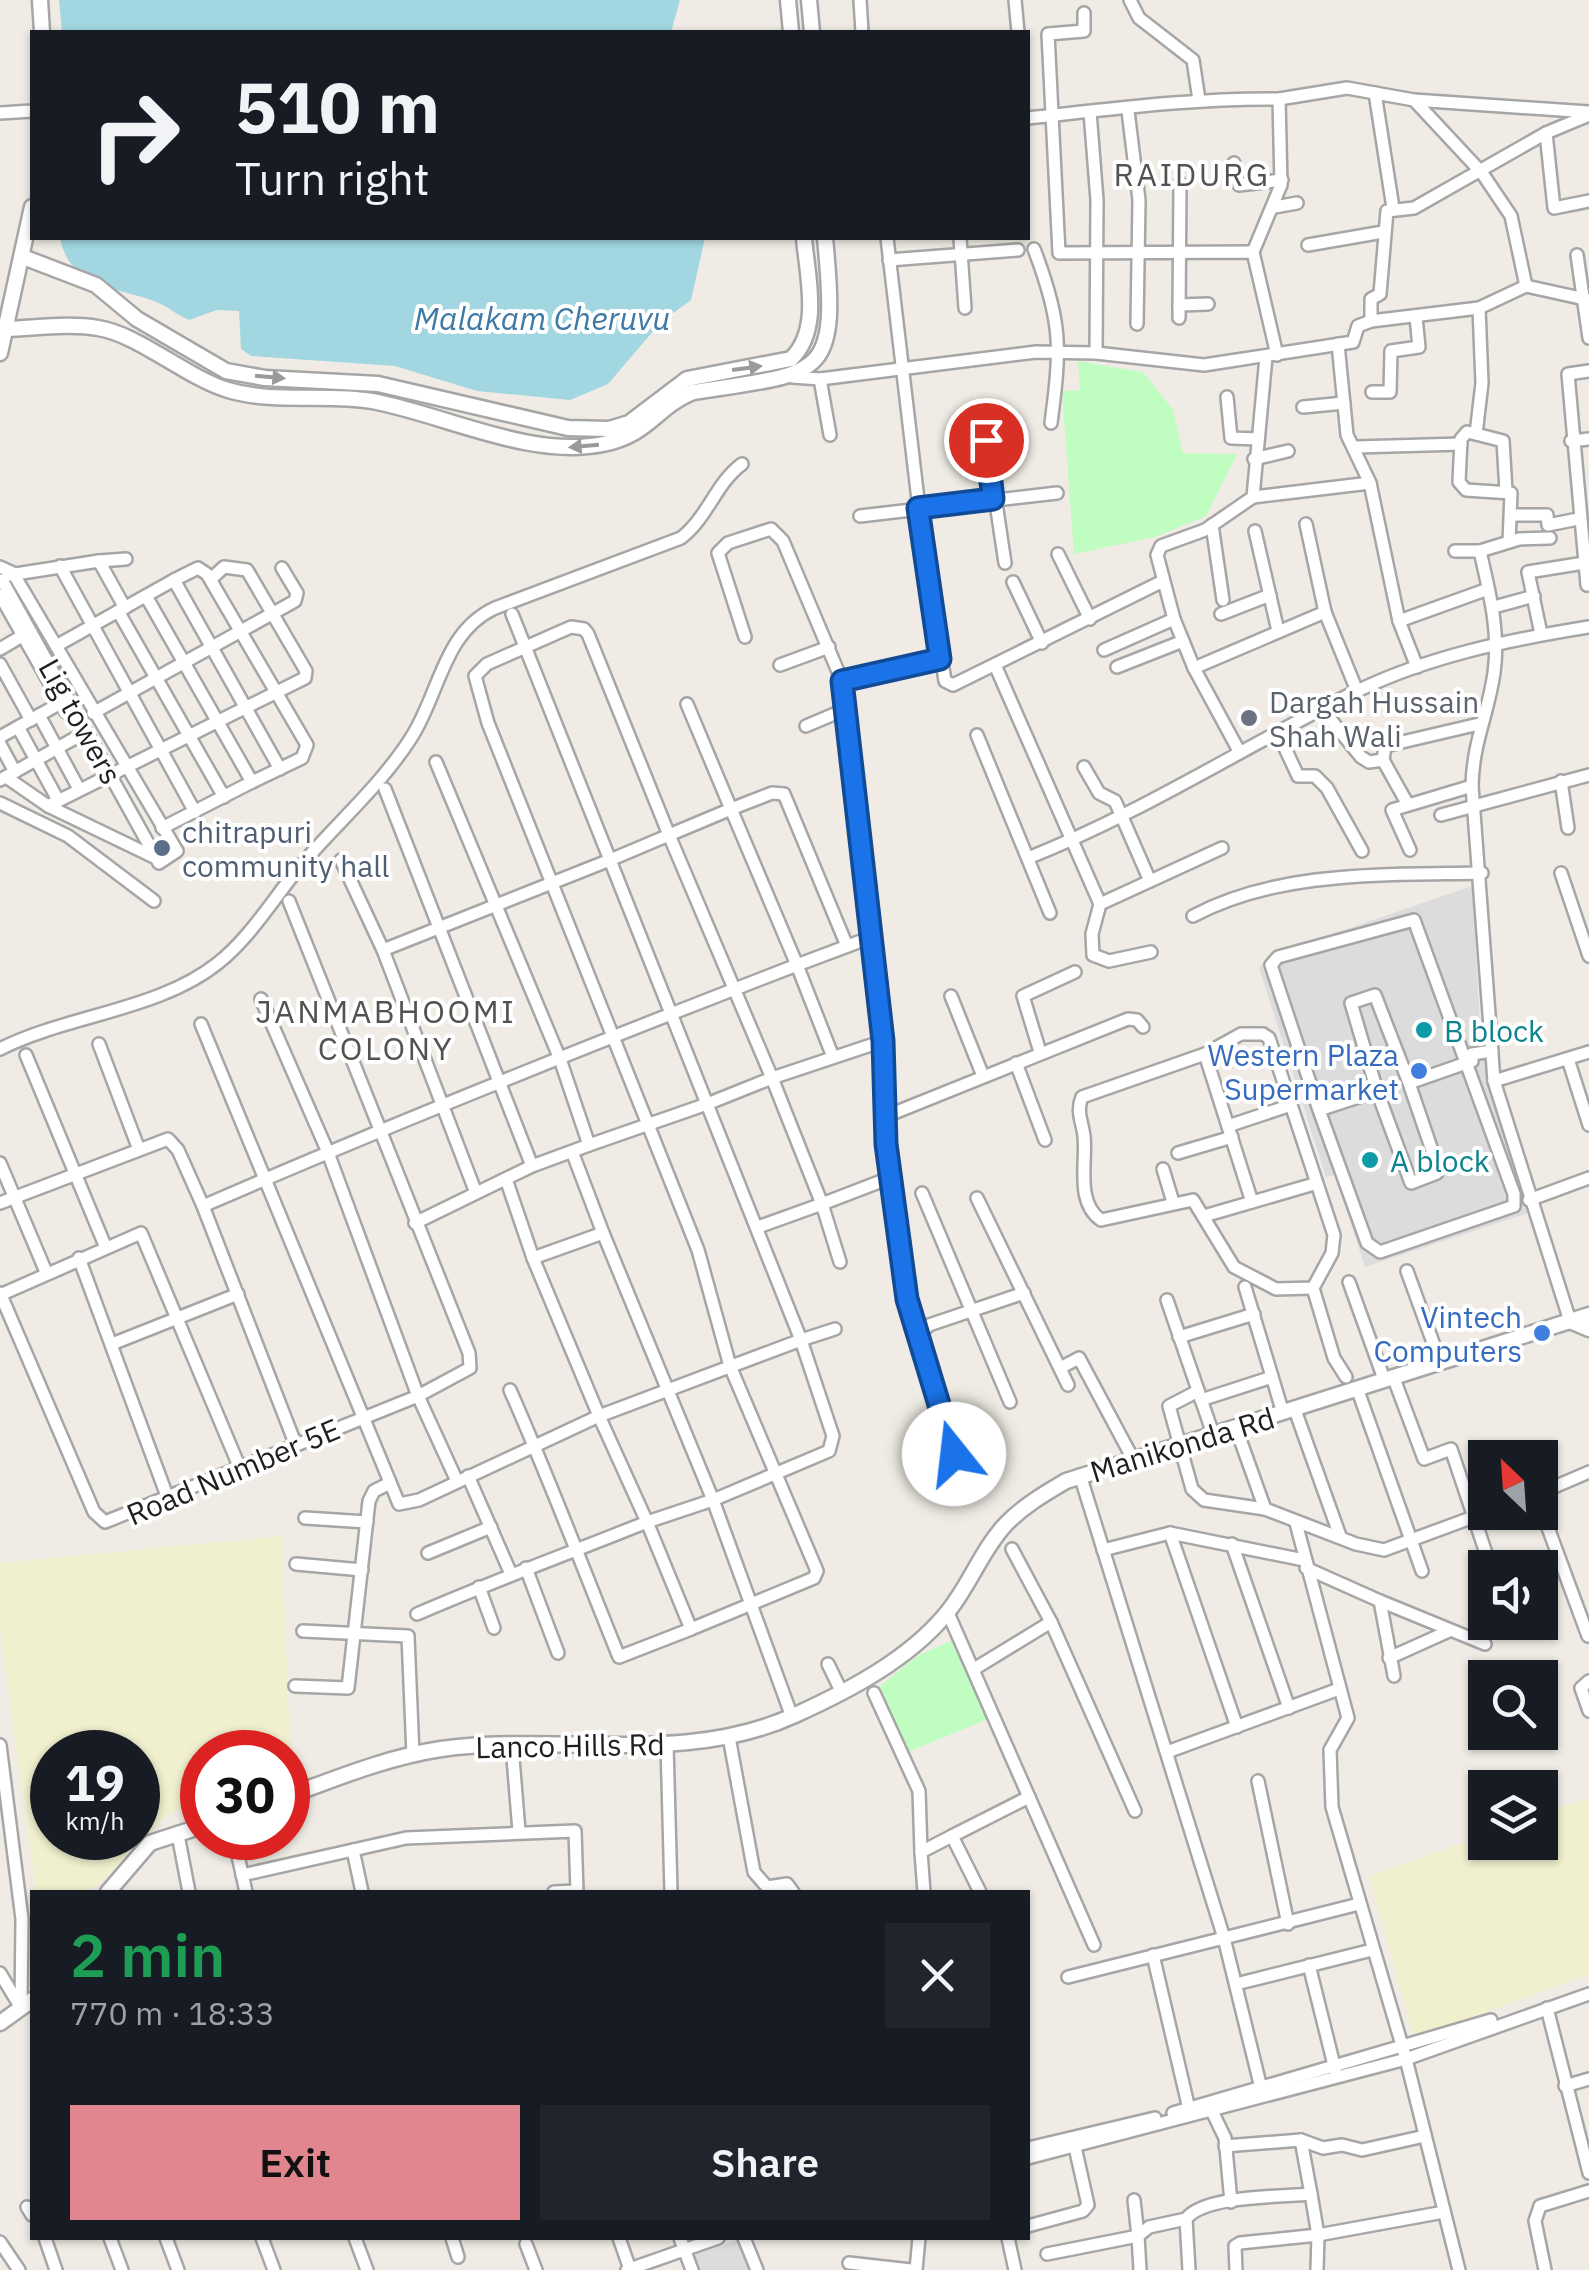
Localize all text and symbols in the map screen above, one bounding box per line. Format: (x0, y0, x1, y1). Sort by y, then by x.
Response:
text: 510 m (235, 61, 440, 152)
icon: right (70, 70, 200, 200)
text: Turn right (235, 149, 430, 207)
district label: RAIDURG (1114, 153, 1270, 195)
water label: Malakam Cheruvu (414, 297, 670, 339)
one-way arrow (731, 360, 763, 376)
one-way arrow (254, 370, 286, 386)
pin (944, 398, 1029, 483)
icon: arrive (959, 413, 1014, 468)
one-way arrow (568, 438, 600, 454)
street label: Lig towers (31, 651, 131, 791)
place label: Dargah Hussain Shah Wali (1269, 682, 1479, 755)
marker: Dargah Hussain Shah Wali (1238, 707, 1260, 729)
place label: chitrapuri community hall (182, 812, 389, 885)
marker: chitrapuri community hall (151, 837, 173, 859)
district label: JANMABHOOMI COLONY (256, 990, 516, 1069)
place label: B block (1444, 1011, 1544, 1050)
marker: B block (1413, 1019, 1435, 1041)
place label: Western Plaza Supermarket (1208, 1035, 1399, 1108)
marker: Western Plaza Supermarket (1408, 1060, 1430, 1082)
place label: A block (1390, 1141, 1490, 1180)
marker: A block (1359, 1149, 1381, 1171)
place label: Vintech Computers (1373, 1297, 1522, 1370)
marker: Vintech Computers (1531, 1322, 1553, 1344)
street label: Manikonda Rd (1085, 1397, 1279, 1491)
position arrow (902, 1402, 1006, 1506)
street label: Road Number 5E (120, 1409, 346, 1533)
north arrow (1468, 1440, 1558, 1530)
map controls (1468, 1440, 1558, 1860)
button: sound (1468, 1550, 1558, 1640)
button: search (1468, 1660, 1558, 1750)
street label: Lanco Hills Rd (475, 1724, 665, 1766)
speed limit sign: 30 (180, 1730, 310, 1860)
text: 19 (65, 1750, 125, 1815)
button: layers (1468, 1770, 1558, 1860)
text: km/h (66, 1804, 124, 1837)
text: 2 min (70, 1915, 225, 1994)
button: close (885, 1923, 990, 2028)
text: 770 m · 18:33 (70, 1992, 275, 2034)
button: Exit (70, 2105, 520, 2220)
button: Share (540, 2105, 990, 2220)

